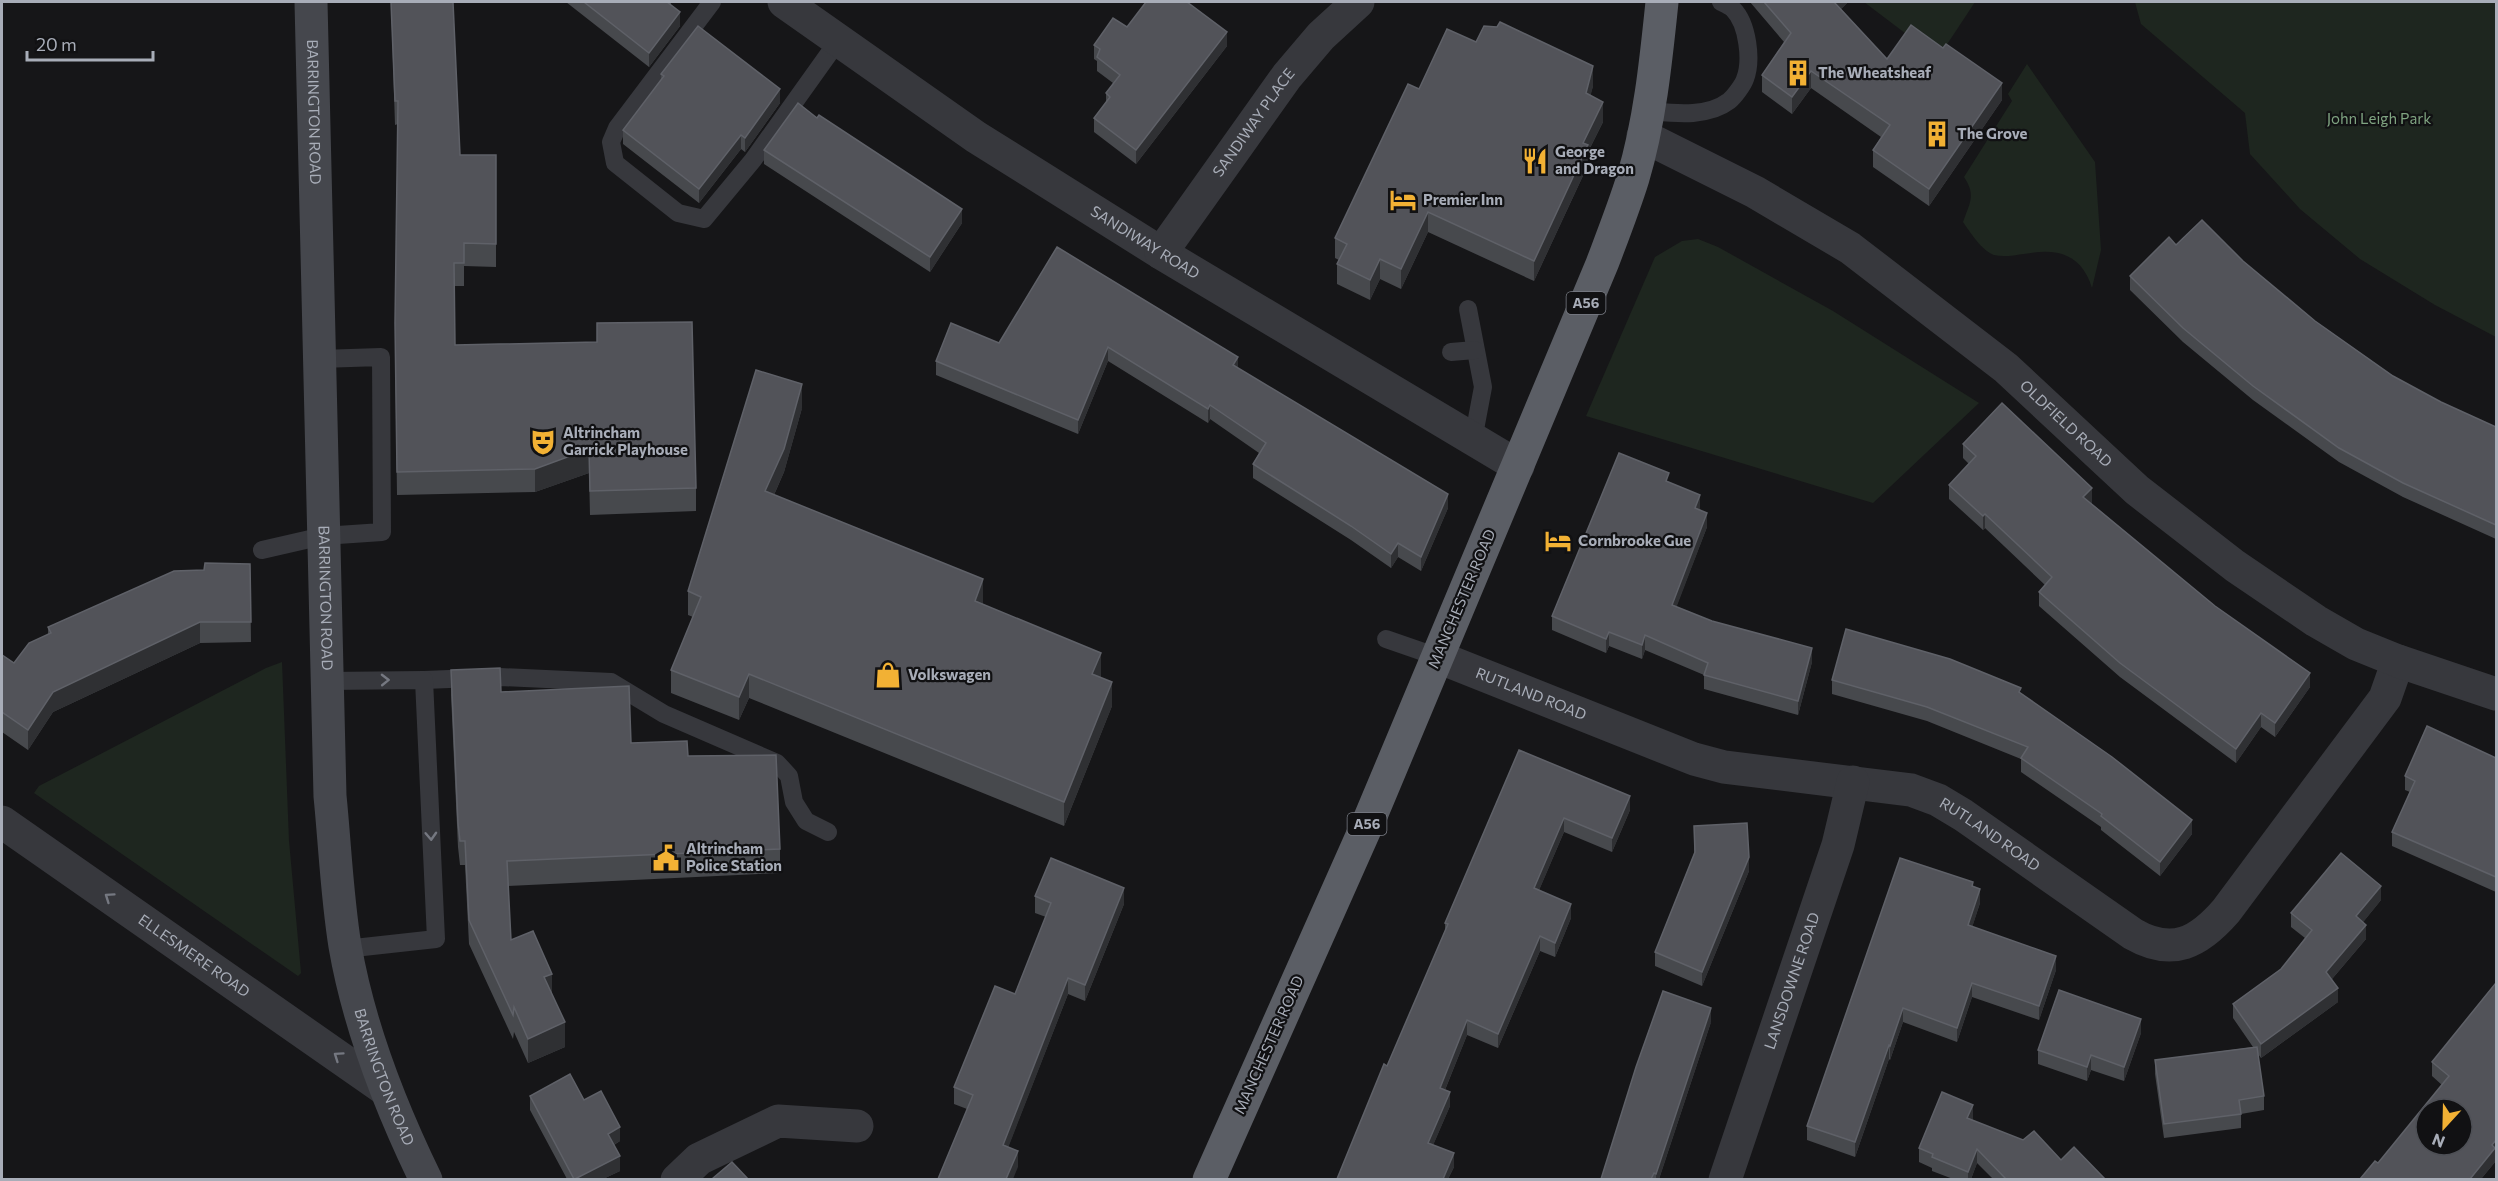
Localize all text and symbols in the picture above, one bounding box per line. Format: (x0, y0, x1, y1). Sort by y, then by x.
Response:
scale bar (27, 24, 153, 62)
text: 20 m (36, 33, 77, 55)
street label: BARRINGTON ROAD (304, 39, 325, 185)
building icon: The Wheatsheaf (1783, 58, 1813, 88)
place label: The Wheatsheaf (1818, 63, 1932, 81)
street label: SANDIWAY PLACE (1208, 64, 1298, 180)
park label: John Leigh Park (2327, 109, 2431, 127)
building icon: The Grove (1922, 119, 1952, 149)
place label: The Grove (1957, 124, 2028, 142)
place label: George and Dragon (1555, 142, 1634, 177)
restaurant icon: George and Dragon (1520, 146, 1550, 176)
hotel icon: Premier Inn (1388, 185, 1418, 215)
place label: Premier Inn (1423, 190, 1503, 208)
street label: SANDIWAY ROAD (1088, 201, 1203, 282)
road number: A56 (1566, 292, 1606, 314)
street label: OLDFIELD ROAD (2017, 376, 2116, 470)
place label: Altrincham Garrick Playhouse (563, 423, 688, 458)
theatre icon: Altrincham Garrick Playhouse (528, 427, 558, 457)
street label: BARRINGTON ROAD (316, 525, 337, 671)
street label: MANCHESTER ROAD (1424, 526, 1499, 671)
hotel icon: Cornbrooke Gue (1543, 526, 1573, 556)
place label: Cornbrooke Gue (1578, 531, 1691, 549)
shop icon: Volkswagen (873, 660, 903, 690)
street label: RUTLAND ROAD (1473, 663, 1589, 723)
place label: Volkswagen (908, 665, 991, 683)
one-way arrow (381, 674, 390, 686)
street label: RUTLAND ROAD (1937, 793, 2044, 874)
road number: A56 (1348, 813, 1386, 835)
one-way arrow (425, 832, 438, 841)
place label: Altrincham Police Station (686, 839, 782, 874)
public building icon: Altrincham Police Station (651, 843, 681, 873)
one-way arrow (104, 893, 115, 904)
street label: ELLESMERE ROAD (135, 910, 254, 1000)
street label: LANSDOWNE ROAD (1760, 910, 1823, 1052)
street label: MANCHESTER ROAD (1229, 973, 1307, 1117)
street label: BARRINGTON ROAD (351, 1006, 419, 1148)
one-way arrow (333, 1052, 344, 1063)
north arrow (2414, 1097, 2474, 1157)
text: N (2429, 1130, 2447, 1152)

